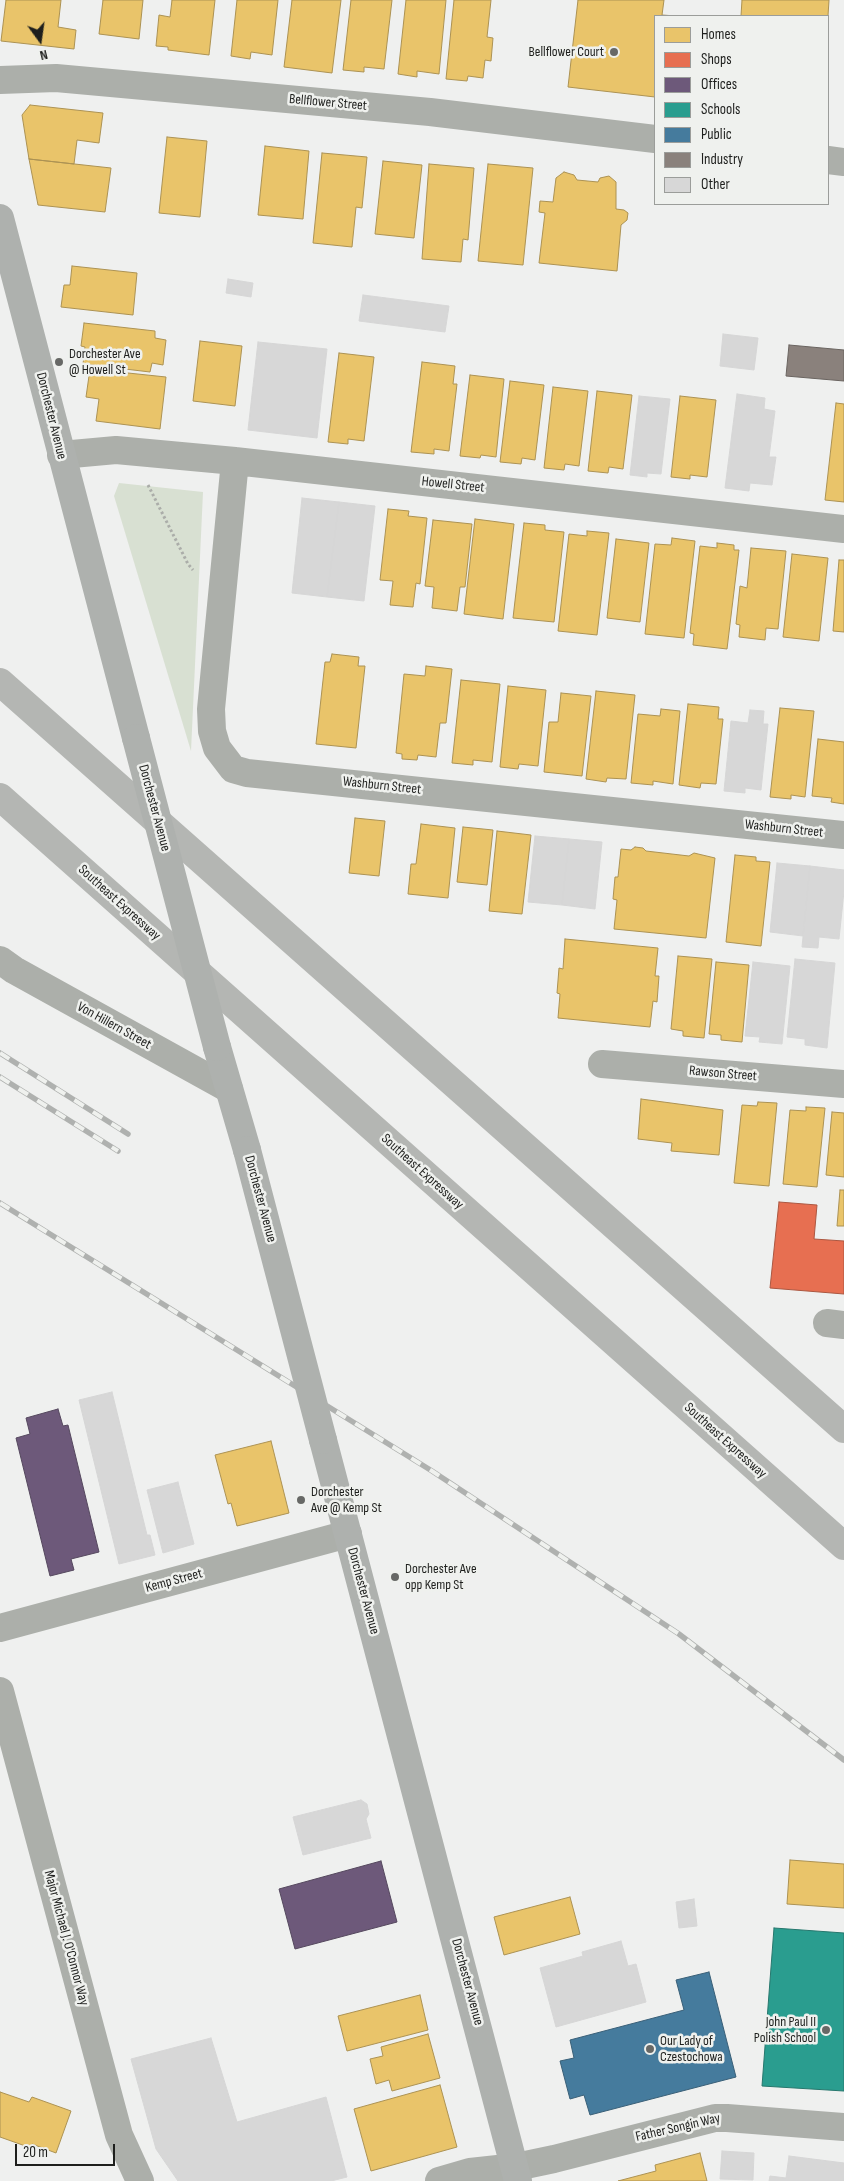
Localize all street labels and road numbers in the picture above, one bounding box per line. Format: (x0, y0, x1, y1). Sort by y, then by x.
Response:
street label: Bellflower Street (288, 91, 368, 115)
street label: Dorchester Avenue (32, 371, 70, 461)
street label: Howell Street (421, 473, 485, 497)
street label: Dorchester Avenue (134, 763, 174, 853)
street label: Washburn Street (342, 774, 422, 798)
street label: Washburn Street (744, 817, 824, 841)
street label: Southeast Expressway (74, 862, 164, 944)
street label: Von Hillern Street (74, 999, 154, 1053)
street label: Rawson Street (688, 1063, 758, 1085)
street label: Southeast Expressway (377, 1131, 467, 1213)
street label: Dorchester Avenue (240, 1154, 280, 1244)
street label: Southeast Expressway (680, 1400, 770, 1482)
street label: Dorchester Avenue (343, 1546, 383, 1636)
street label: Kemp Street (144, 1565, 204, 1597)
street label: Major Michael J. O'Connor Way (40, 1869, 92, 2007)
street label: Dorchester Avenue (447, 1937, 487, 2027)
street label: Father Songin Way (634, 2110, 722, 2146)

